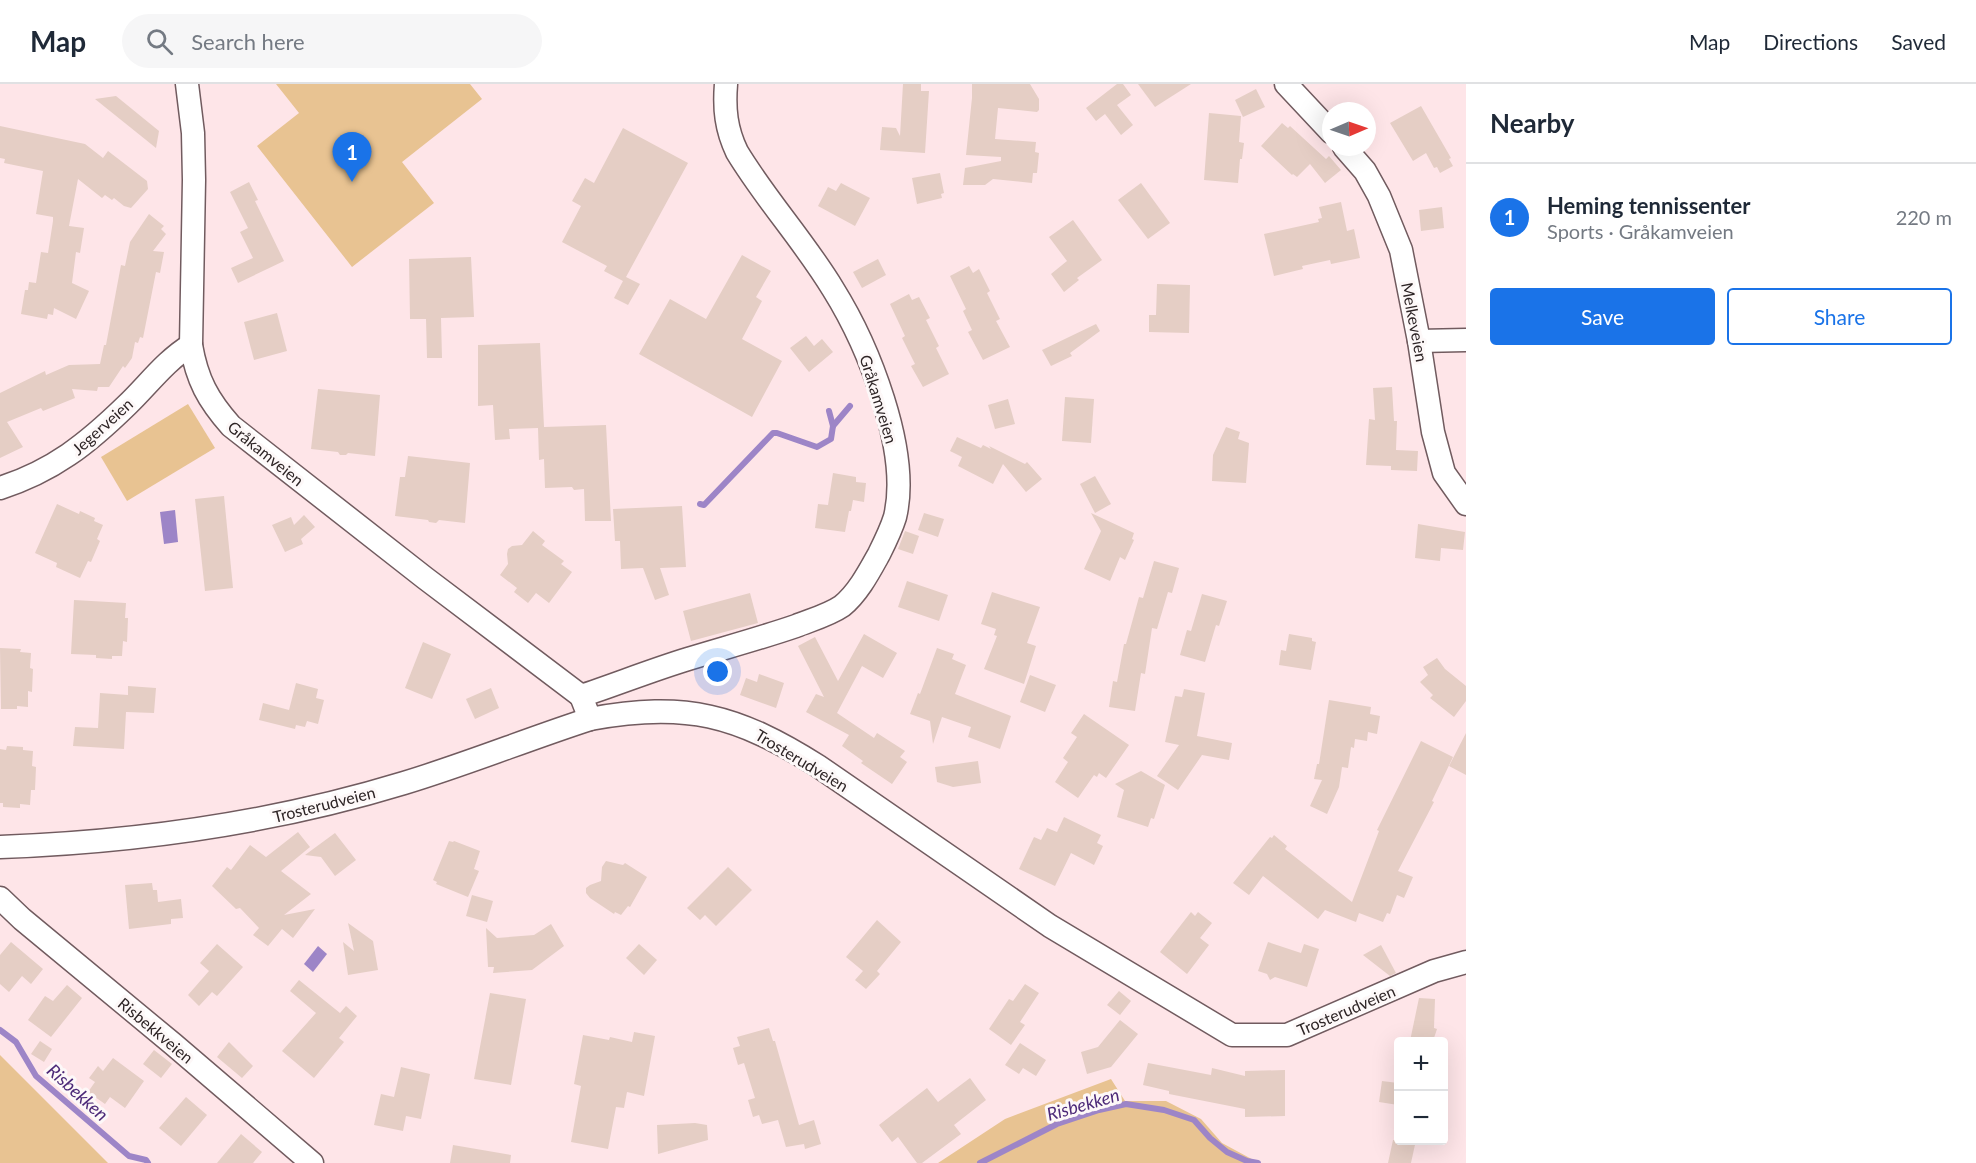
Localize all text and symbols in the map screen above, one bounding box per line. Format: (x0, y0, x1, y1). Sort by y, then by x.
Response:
search box (122, 14, 542, 68)
text: Map (30, 24, 86, 58)
icon: search (143, 25, 176, 58)
text: Search here (191, 28, 305, 55)
text: Map (1689, 29, 1730, 54)
text: Directions (1763, 29, 1858, 54)
text: Saved (1891, 29, 1946, 54)
north arrow (1322, 102, 1376, 156)
text: Nearby (1490, 107, 1575, 139)
pin: 1 (332, 132, 372, 182)
text: Heming tennissenter (1547, 192, 1750, 219)
text: 1 (1504, 205, 1515, 229)
text: 220 m (1896, 205, 1952, 229)
text: Sports · Gråkamveien (1547, 219, 1734, 243)
street label: Melkeveien (1398, 281, 1432, 363)
button: Save (1490, 288, 1715, 345)
button: Share (1727, 288, 1952, 345)
street label: Gråkamveien (856, 352, 902, 446)
street label: Jegerveien (68, 394, 136, 458)
street label: Gråkamveien (224, 417, 308, 489)
your location (703, 657, 732, 686)
street label: Trosterudveien (752, 725, 852, 795)
street label: Trosterudveien (271, 782, 377, 826)
street label: Trosterudveien (1294, 981, 1398, 1039)
street label: Risbekkveien (115, 993, 197, 1067)
map controls (1394, 1037, 1448, 1145)
button: + (1394, 1037, 1448, 1091)
water label: Risbekken (43, 1059, 113, 1125)
water label: Risbekken (1044, 1083, 1122, 1125)
button: − (1394, 1091, 1448, 1145)

